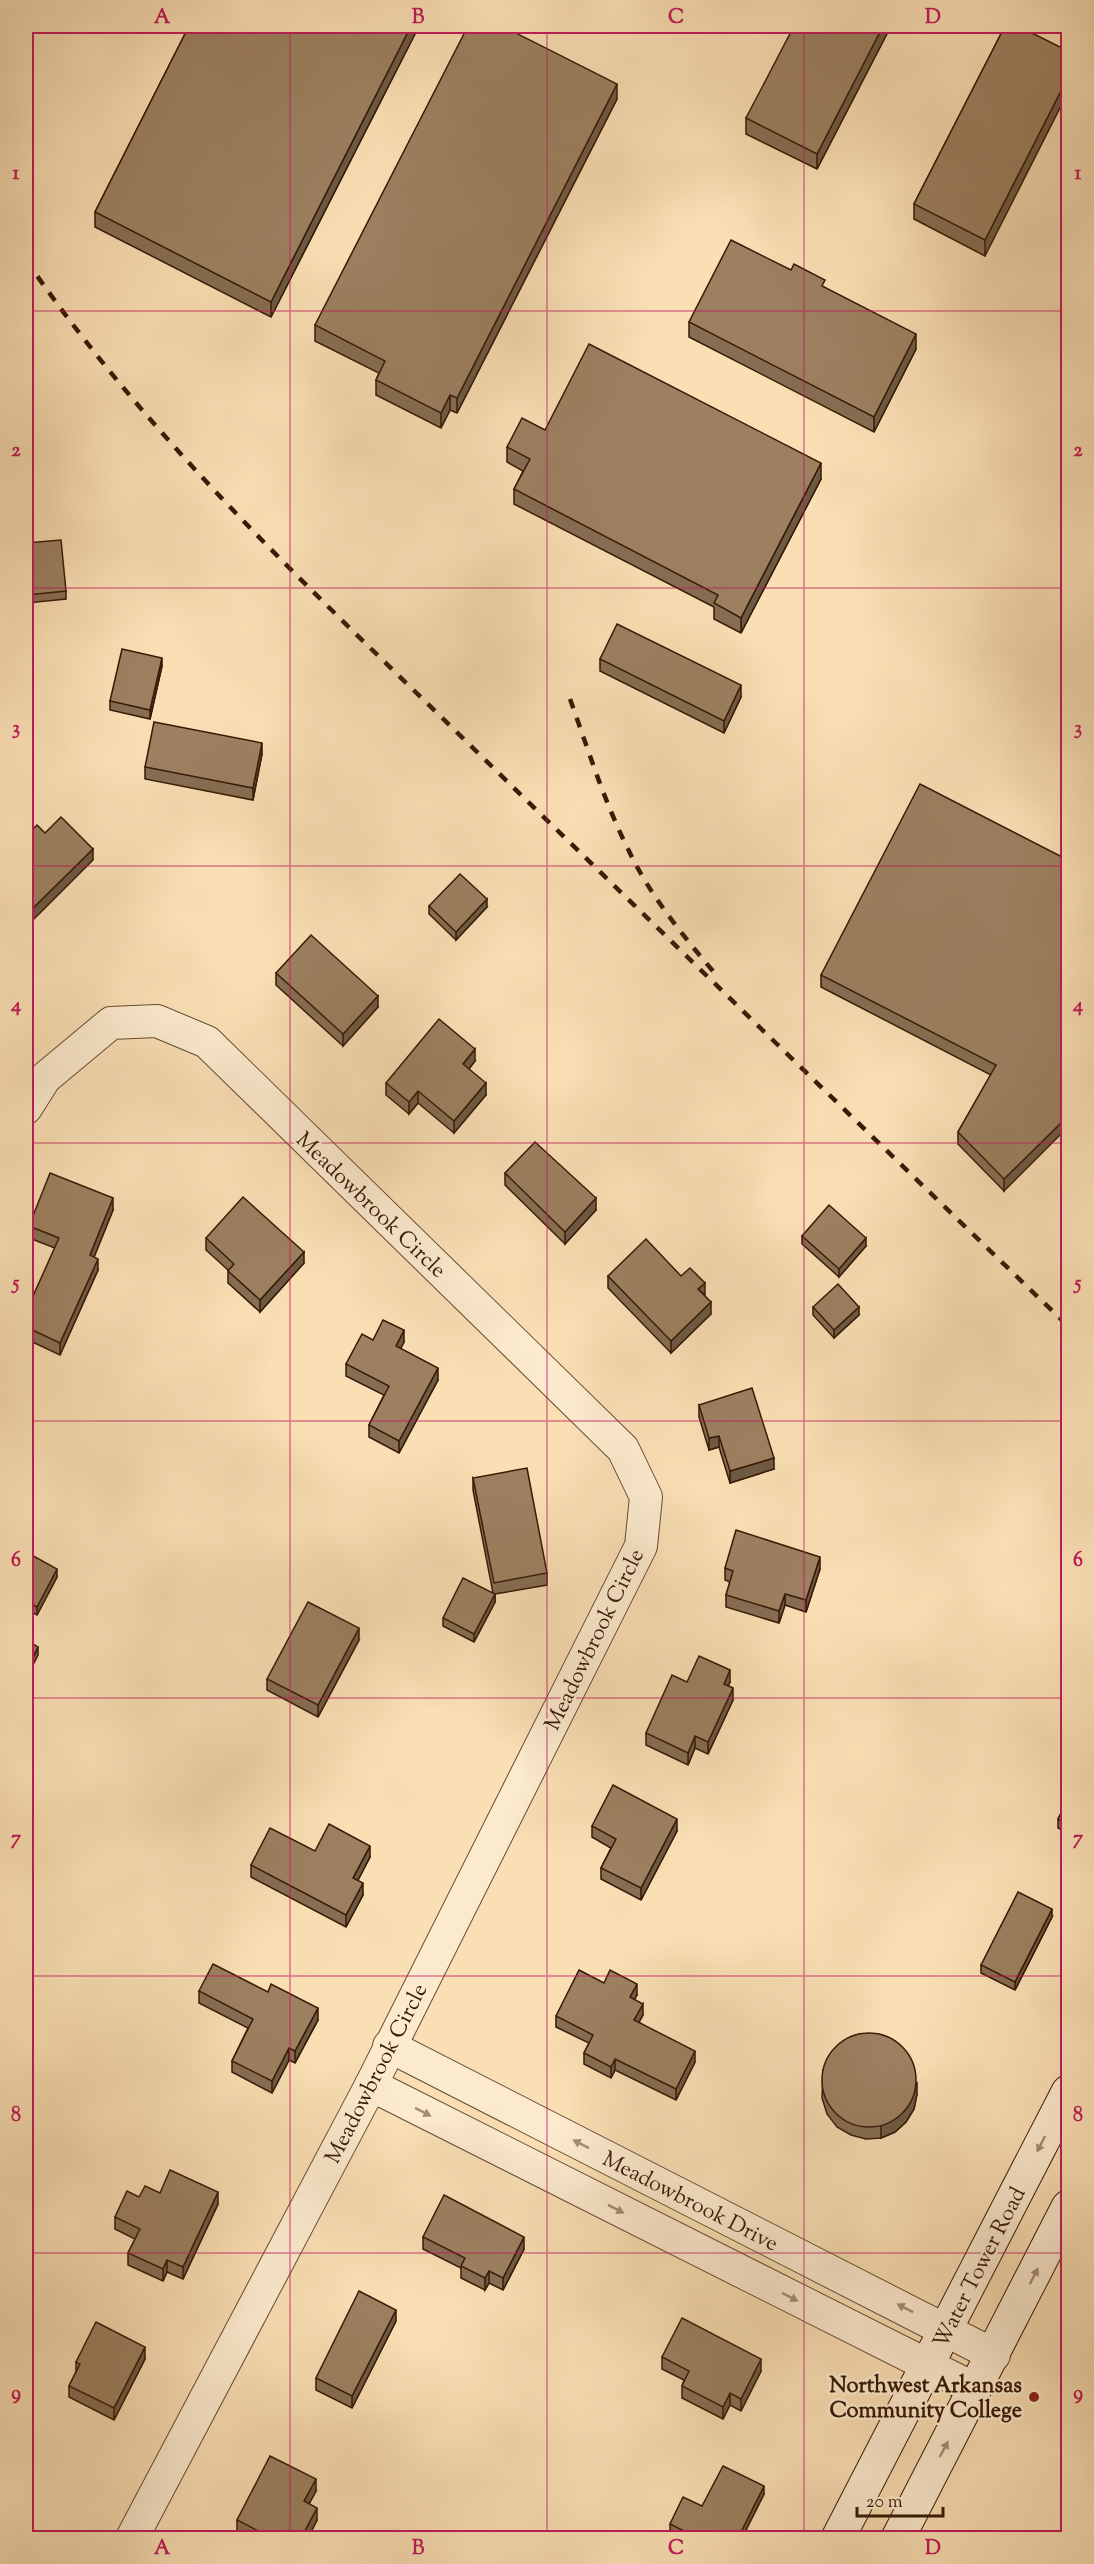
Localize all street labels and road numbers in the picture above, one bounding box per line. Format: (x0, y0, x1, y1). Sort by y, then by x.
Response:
street label: Meadowbrook Circle (287, 1126, 452, 1287)
street label: Meadowbrook Circle (538, 1544, 654, 1737)
street label: Meadowbrook Circle (318, 1979, 437, 2170)
street label: Meadowbrook Drive (596, 2144, 783, 2261)
street label: Water Tower Road (926, 2182, 1035, 2355)

